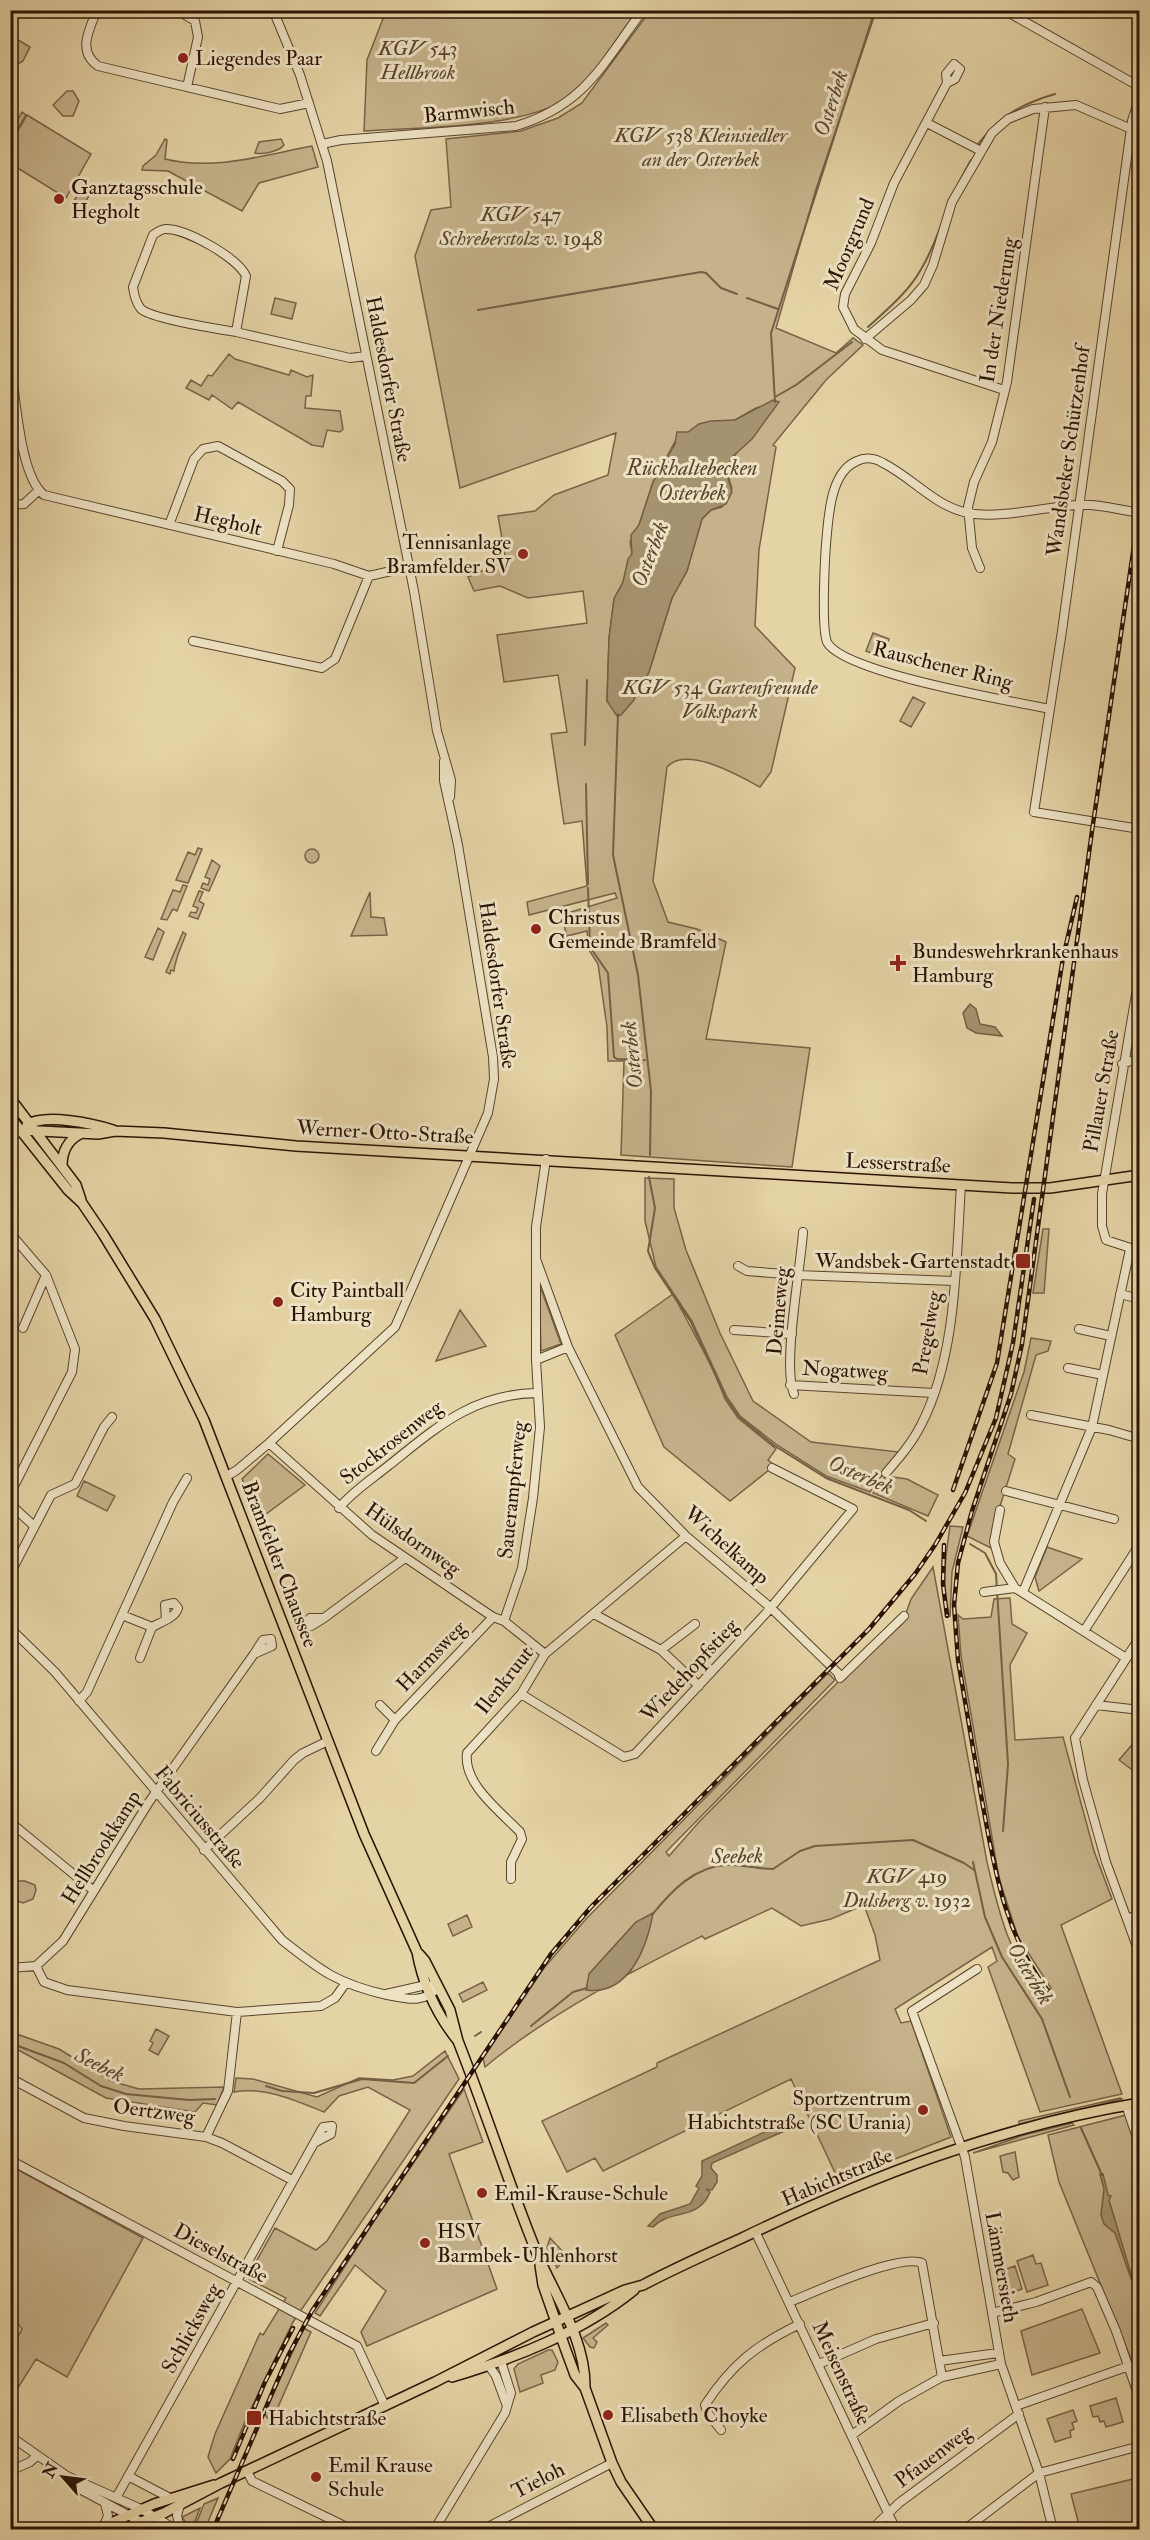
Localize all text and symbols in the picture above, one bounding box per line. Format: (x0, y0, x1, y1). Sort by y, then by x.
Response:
park label: KGV 543 Hellbrook (377, 35, 458, 86)
place label: Liegendes Paar (195, 45, 322, 72)
marker: Liegendes Paar (176, 51, 190, 65)
water label: Osterbek (807, 66, 855, 140)
street label: Barmwisch (422, 93, 516, 130)
park label: KGV 538 Kleinsiedler an der Osterbek (614, 122, 789, 173)
place label: Ganztagsschule Hegholt (71, 174, 203, 225)
marker: Ganztagsschule Hegholt (52, 192, 66, 206)
street label: Moorgrund (818, 193, 881, 295)
park label: KGV 547 Schreberstolz v. 1948 (438, 201, 603, 252)
street label: In der Niederung (974, 235, 1023, 385)
street label: Haldesdorfer Straße (359, 294, 418, 465)
street label: Wandsbeker Schützenhof (1040, 341, 1097, 559)
water label: Rückhaltebecken Osterbek (626, 454, 757, 507)
street label: Hegholt (191, 501, 265, 542)
water label: Osterbek (625, 517, 675, 591)
place label: Tennisanlage Bramfelder SV (386, 529, 512, 580)
marker: Tennisanlage Bramfelder SV (516, 547, 530, 561)
street label: Rauschener Ring (870, 635, 1016, 696)
park label: KGV 534 Gartenfreunde Volkspark (621, 674, 819, 725)
street label: Haldesdorfer Straße (472, 900, 523, 1071)
place label: Christus Gemeinde Bramfeld (548, 904, 717, 955)
marker: Christus Gemeinde Bramfeld (529, 922, 543, 936)
place label: Bundeswehrkrankenhaus Hamburg (912, 938, 1118, 989)
marker: Bundeswehrkrankenhaus Hamburg (889, 954, 907, 972)
water label: Osterbek (615, 1019, 649, 1090)
street label: Pillauer Straße (1077, 1027, 1126, 1155)
street label: Werner-Otto-Straße (295, 1114, 474, 1151)
street label: Lesserstraße (845, 1147, 952, 1180)
place label: Wandsbek-Gartenstadt (814, 1248, 1010, 1275)
marker: Wandsbek-Gartenstadt (1014, 1252, 1032, 1270)
street label: Deimeweg (761, 1265, 796, 1356)
place label: City Paintball Hamburg (290, 1277, 405, 1328)
street label: Pregelweg (907, 1288, 948, 1377)
marker: City Paintball Hamburg (271, 1295, 285, 1309)
street label: Nogatweg (801, 1355, 889, 1386)
street label: Stockrosenweg (334, 1393, 449, 1491)
street label: Sauerampferweg (492, 1419, 533, 1560)
water label: Osterbek (824, 1449, 898, 1501)
street label: Bramfelder Chaussee (235, 1477, 324, 1652)
street label: Hülsdornweg (359, 1496, 467, 1583)
street label: Wichelkamp (678, 1499, 775, 1591)
street label: Wiedehopfstieg (634, 1612, 745, 1729)
street label: Harmsweg (391, 1614, 472, 1698)
street label: Ilenkruut (469, 1640, 540, 1720)
street label: Fabriciusstraße (148, 1760, 251, 1875)
street label: Hellbrookkamp (56, 1785, 147, 1909)
water label: Seebek (710, 1842, 763, 1870)
park label: KGV 419 Dulsberg v. 1932 (842, 1863, 971, 1914)
water label: Osterbek (1001, 1937, 1060, 2010)
water label: Seebek (69, 2041, 129, 2089)
place label: Sportzentrum Habichtstraße (SC Urania) (687, 2085, 911, 2136)
street label: Oertzweg (111, 2092, 197, 2131)
marker: Sportzentrum Habichtstraße (SC Urania) (916, 2103, 930, 2117)
street label: Habichtstraße (777, 2142, 897, 2213)
place label: Emil-Krause-Schule (494, 2180, 668, 2207)
marker: Emil-Krause-Schule (475, 2186, 489, 2200)
street label: Lämmersieth (978, 2209, 1025, 2325)
street label: Dieselstraße (169, 2217, 273, 2290)
place label: HSV Barmbek-Uhlenhorst (437, 2218, 618, 2269)
marker: HSV Barmbek-Uhlenhorst (418, 2236, 432, 2250)
street label: Schlicksweg (156, 2278, 228, 2378)
street label: Meisenstraße (806, 2317, 877, 2430)
place label: Elisabeth Choyke (620, 2402, 768, 2429)
place label: Habichtstraße (268, 2405, 387, 2432)
marker: Elisabeth Choyke (601, 2408, 615, 2422)
marker: Habichtstraße (245, 2409, 263, 2427)
street label: Pfauenweg (889, 2418, 978, 2494)
north arrow (33, 2447, 93, 2507)
place label: Emil Krause Schule (328, 2452, 433, 2503)
street label: Tieloh (507, 2456, 569, 2505)
text: N (38, 2459, 63, 2482)
marker: Emil Krause Schule (309, 2470, 323, 2484)

